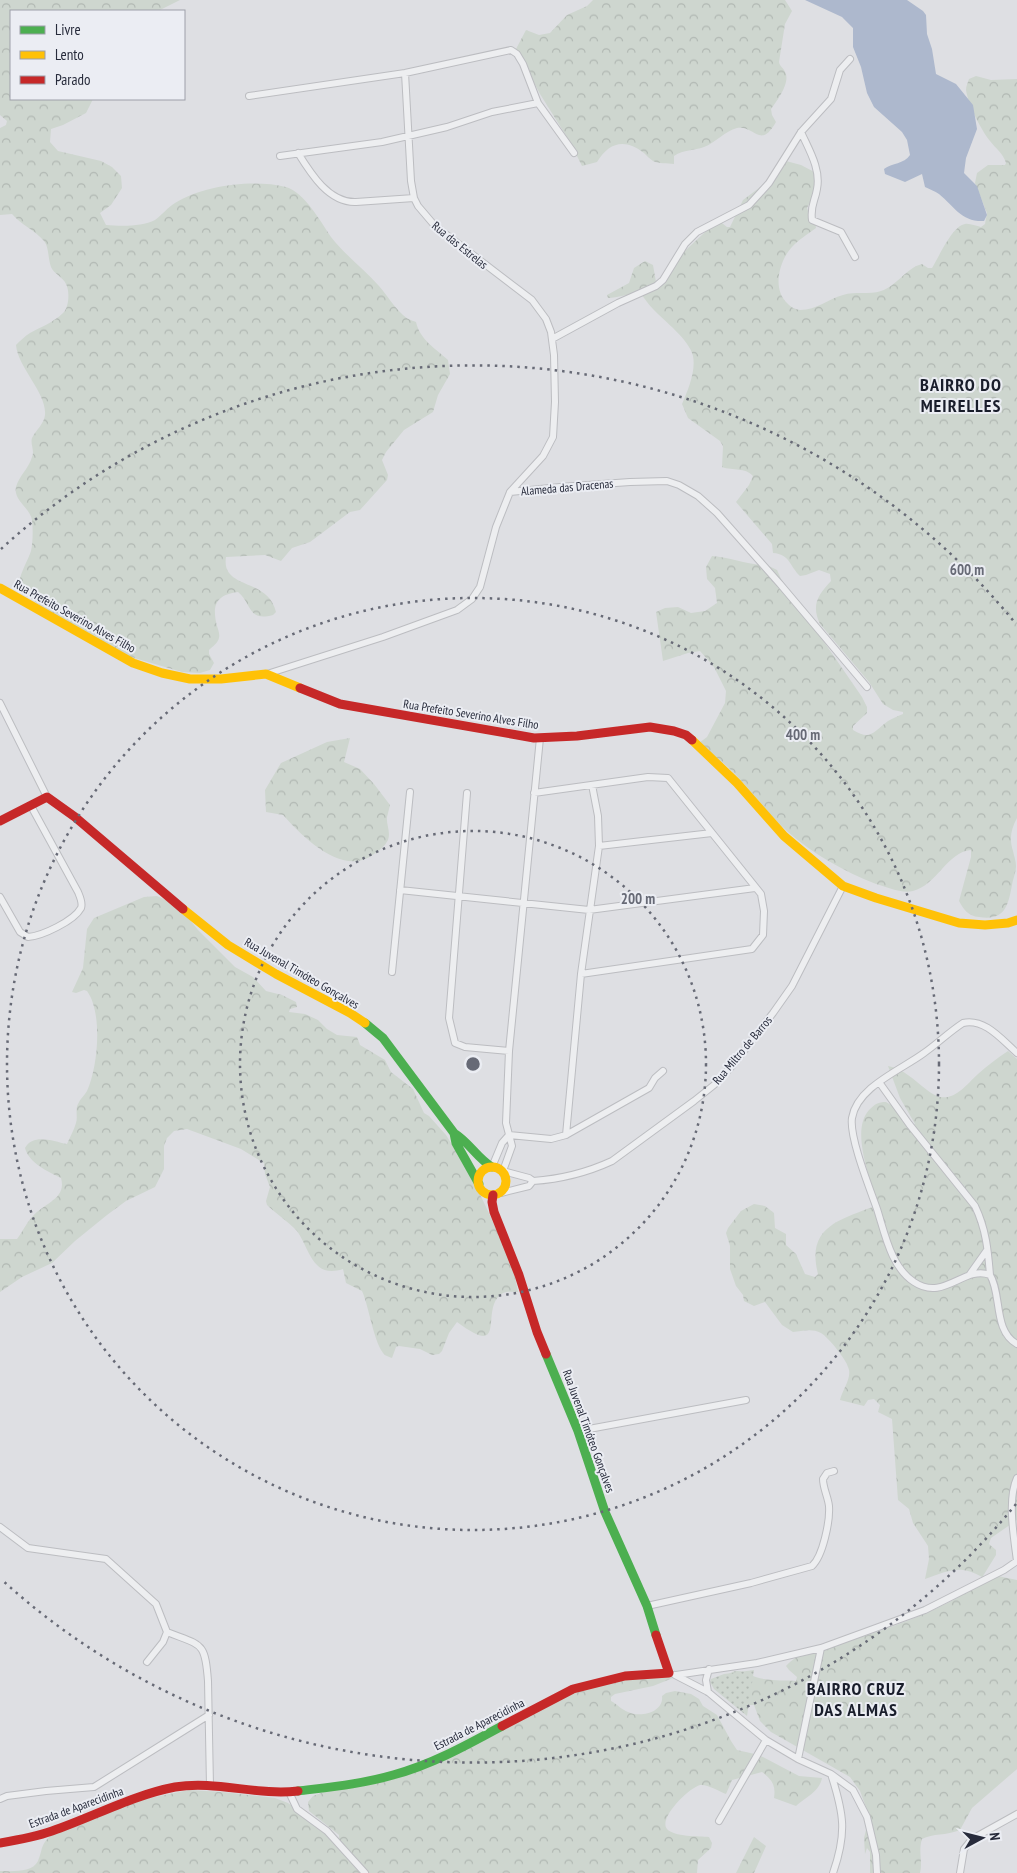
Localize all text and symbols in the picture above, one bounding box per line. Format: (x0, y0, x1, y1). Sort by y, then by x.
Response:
legend (10, 10, 185, 100)
text: Livre (55, 20, 81, 39)
text: Lento (55, 45, 84, 64)
text: Parado (55, 70, 90, 89)
street label: Rua das Estrelas (429, 218, 491, 272)
district label: BAIRRO DO MEIRELLES (920, 373, 1002, 417)
street label: Alameda das Dracenas (520, 475, 614, 499)
text: 600 m (950, 560, 984, 579)
street label: Rua Prefeito Severino Alves Filho (12, 576, 138, 656)
street label: Rua Prefeito Severino Alves Filho (402, 696, 540, 732)
text: 400 m (786, 725, 820, 744)
text: 200 m (621, 889, 655, 908)
street label: Rua Juvenal Timóteo Gonçalves (242, 934, 362, 1012)
street label: Rua Miltro de Barros (709, 1013, 775, 1087)
centre of rings (464, 1055, 482, 1073)
street label: Rua Juvenal Timóteo Gonçalves (560, 1367, 618, 1495)
district label: BAIRRO CRUZ DAS ALMAS (807, 1677, 905, 1721)
street label: Estrada de Aparecidinha (431, 1695, 527, 1753)
street label: Estrada de Aparecidinha (27, 1783, 125, 1831)
north arrow (957, 1813, 1007, 1863)
text: N (986, 1832, 1004, 1841)

